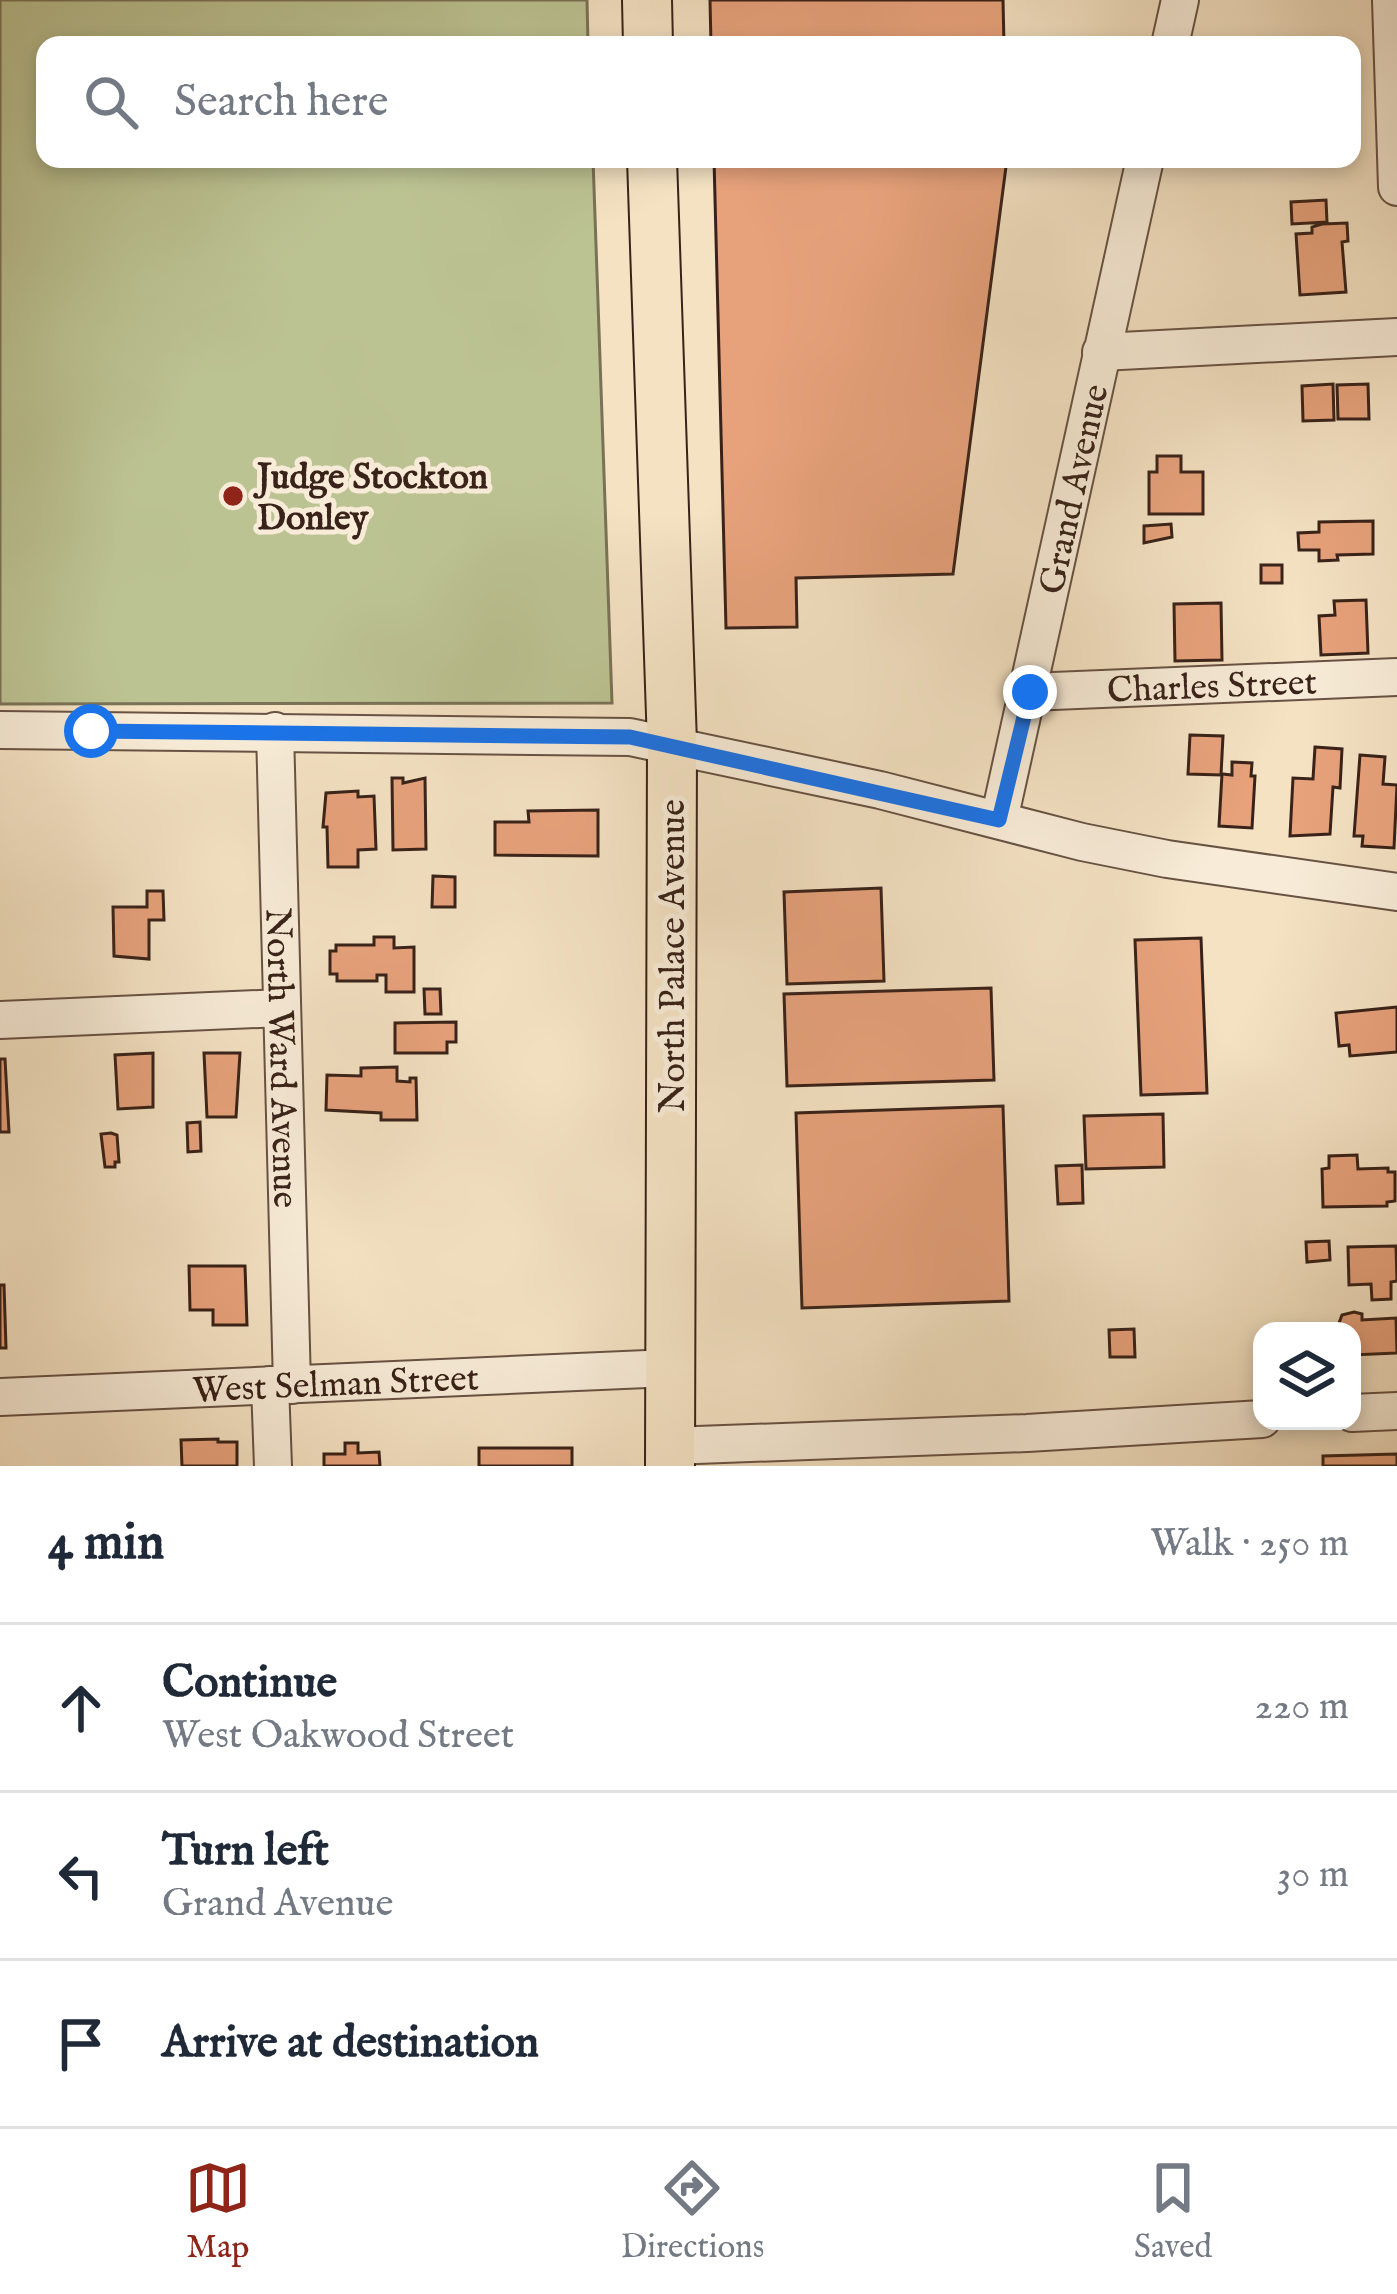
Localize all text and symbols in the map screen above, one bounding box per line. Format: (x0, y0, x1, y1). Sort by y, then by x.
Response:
search box (36, 36, 1361, 168)
icon: search (78, 69, 144, 135)
text: Search here (174, 74, 388, 131)
street label: Grand Avenue (1030, 380, 1121, 599)
place label: Judge Stockton Donley (253, 455, 488, 542)
marker: Judge Stockton Donley (220, 483, 246, 509)
street label: Charles Street (1106, 660, 1318, 715)
route end (1003, 665, 1057, 719)
route start (64, 704, 118, 758)
street label: North Palace Avenue (651, 799, 697, 1113)
street label: North Ward Avenue (254, 907, 307, 1209)
map controls (1253, 1322, 1361, 1430)
button: layers (1253, 1322, 1361, 1430)
street label: West Selman Street (192, 1356, 480, 1415)
text: 4 min (48, 1512, 164, 1577)
text: Walk · 250 m (1150, 1520, 1349, 1569)
text: Continue (162, 1655, 337, 1712)
icon: ahead (48, 1675, 114, 1741)
text: 220 m (1255, 1683, 1349, 1732)
text: West Oakwood Street (162, 1712, 514, 1761)
text: Turn left (162, 1823, 329, 1880)
icon: left (48, 1843, 114, 1909)
text: 30 m (1277, 1851, 1349, 1900)
text: Grand Avenue (162, 1880, 393, 1929)
icon: arrive (48, 2011, 114, 2077)
text: Arrive at destination (162, 2015, 539, 2072)
tab: Map (185, 2155, 251, 2269)
tab: Directions (621, 2155, 764, 2269)
tab: Saved (1134, 2155, 1212, 2269)

